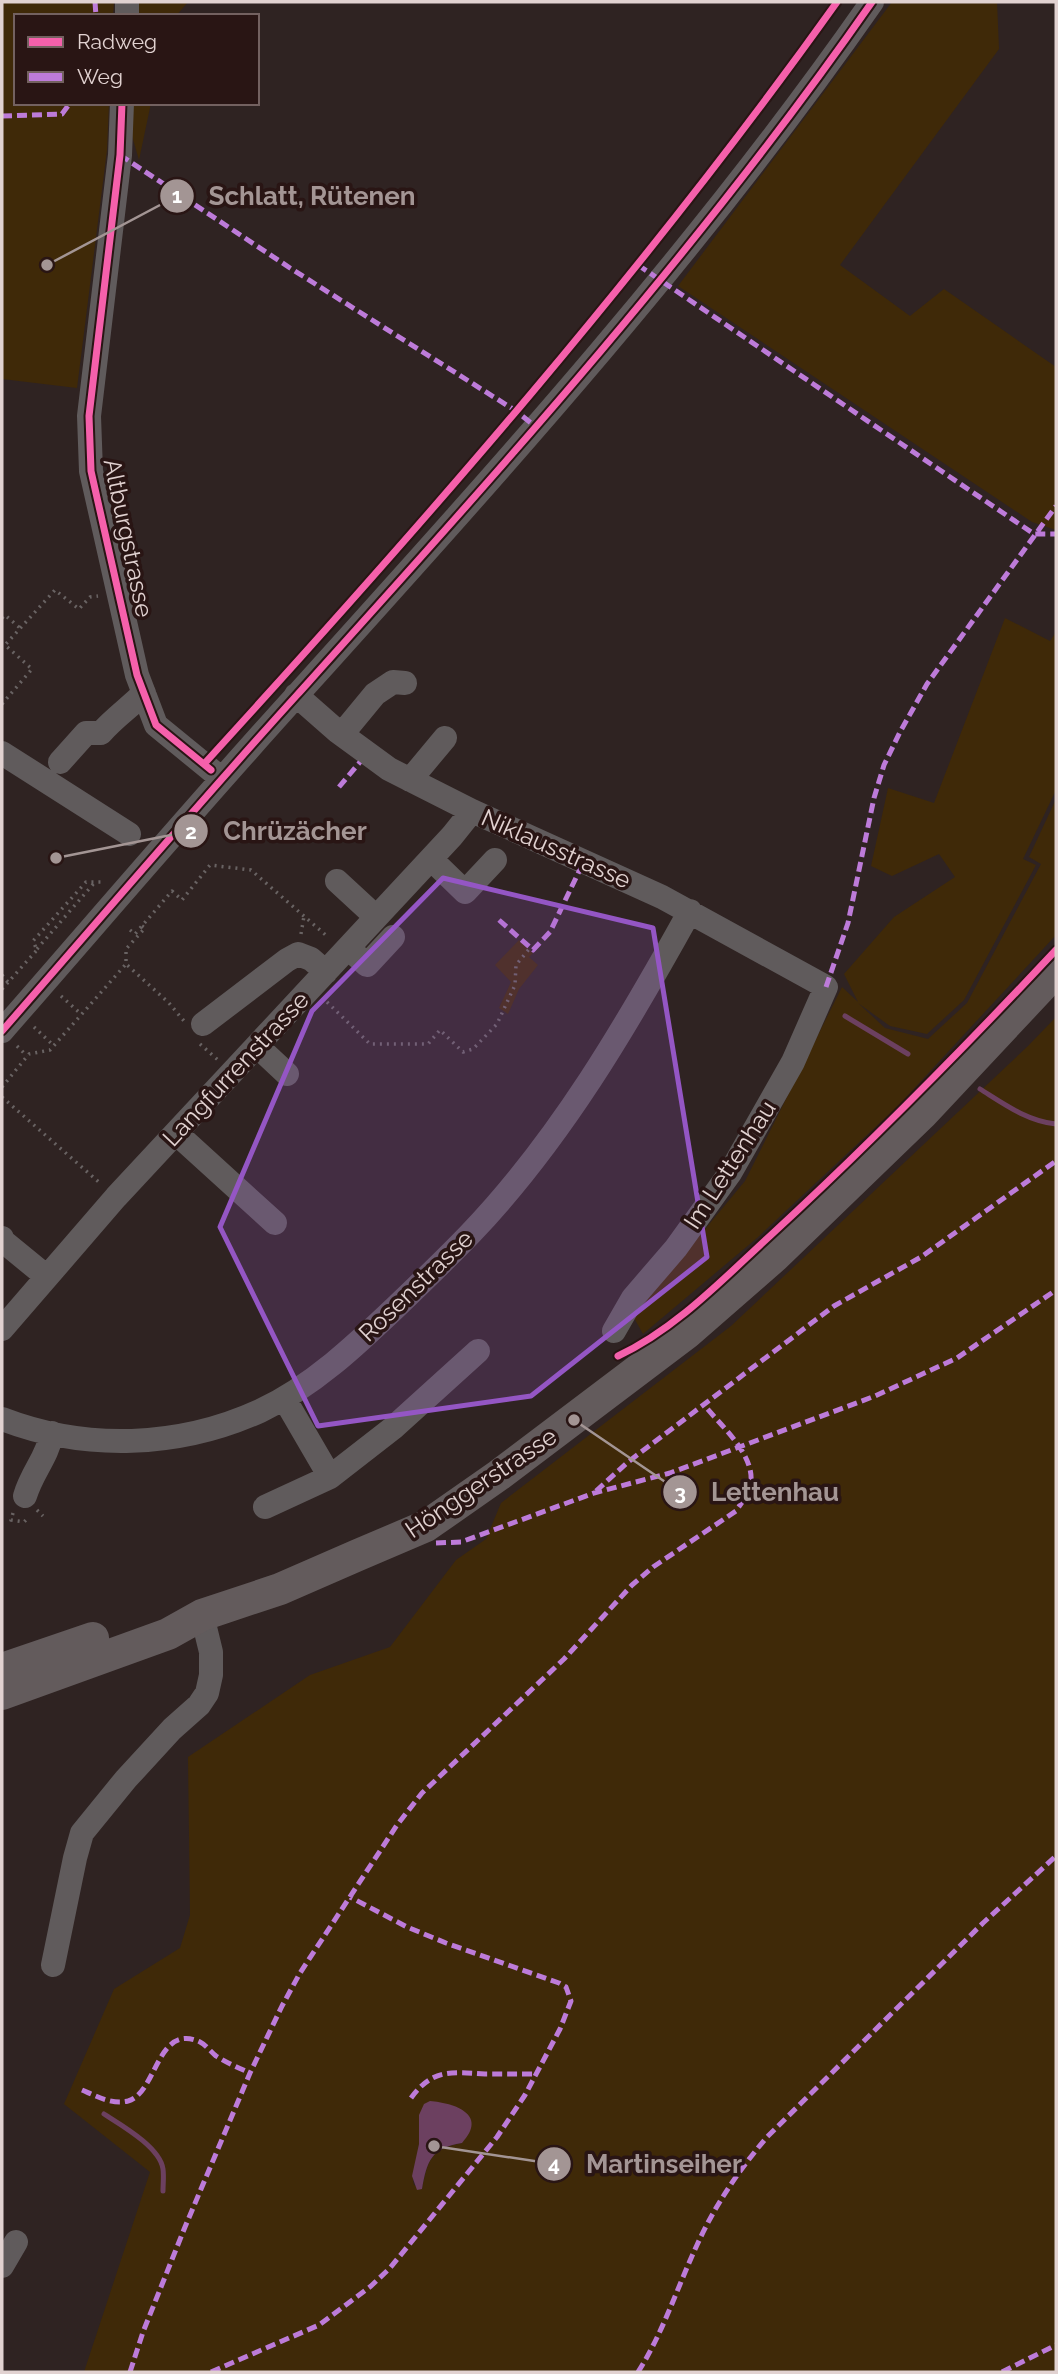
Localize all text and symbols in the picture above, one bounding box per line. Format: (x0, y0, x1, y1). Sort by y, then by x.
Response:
legend (14, 14, 259, 105)
text: Radweg (77, 29, 157, 54)
text: Weg (77, 64, 123, 89)
callout: Schlatt, Rütenen (159, 173, 429, 220)
text: Schlatt, Rütenen (209, 181, 416, 211)
text: 1 (172, 183, 182, 208)
street label: Altburgstrasse (98, 456, 159, 620)
street label: Niklausstrasse (477, 803, 635, 894)
callout: Chrüzächer (174, 808, 380, 855)
text: Chrüzächer (223, 816, 367, 846)
text: 2 (185, 819, 197, 844)
street label: Langfurrenstrasse (156, 985, 315, 1152)
street label: Im Lettenhau (677, 1095, 782, 1234)
street label: Rosenstrasse (352, 1224, 479, 1347)
street label: Hönggerstrasse (400, 1421, 562, 1544)
callout: Lettenhau (662, 1469, 853, 1516)
text: Lettenhau (711, 1477, 839, 1507)
text: 3 (674, 1480, 686, 1505)
callout: Martinseiher (537, 2141, 756, 2188)
text: Martinseiher (586, 2149, 742, 2179)
text: 4 (548, 2151, 560, 2176)

